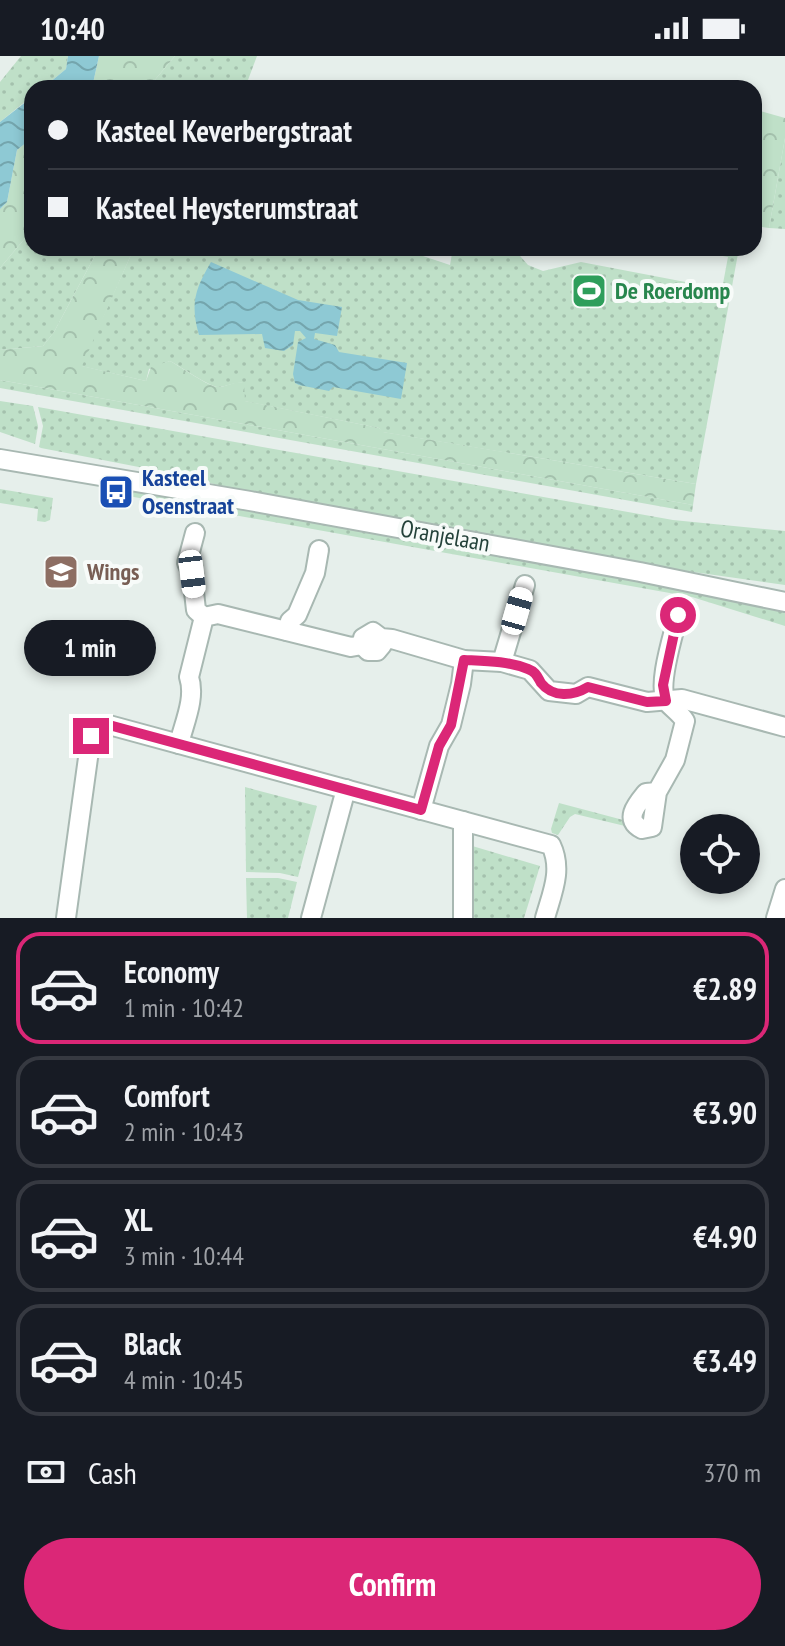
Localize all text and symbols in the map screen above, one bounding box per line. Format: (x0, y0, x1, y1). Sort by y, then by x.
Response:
text: 10:40 (40, 9, 105, 48)
text: Kasteel Keverbergstraat (96, 111, 352, 150)
text: Kasteel Heysterumstraat (96, 188, 358, 227)
sports icon: De Roerdomp (570, 272, 608, 310)
place label: De Roerdomp (615, 275, 730, 306)
place label: Kasteel Osenstraat (142, 462, 234, 521)
bus stop icon: Kasteel Osenstraat (97, 473, 135, 511)
street label: Oranjelaan (398, 512, 492, 559)
car (177, 549, 207, 599)
school or university icon: Wings (42, 553, 80, 591)
place label: Wings (86, 556, 139, 587)
car (499, 585, 535, 637)
route start (660, 597, 696, 633)
callout: 1 min (25, 620, 157, 676)
text: 1 min (64, 631, 116, 664)
route end (73, 718, 109, 754)
map controls (680, 814, 760, 894)
button: locate (680, 814, 760, 894)
icon: car (28, 952, 100, 1024)
text: Economy (124, 952, 219, 991)
text: €2.89 (693, 969, 757, 1008)
text: 1 min · 10:42 (124, 991, 244, 1024)
icon: car (28, 1076, 100, 1148)
text: Comfort (124, 1076, 210, 1115)
text: €3.90 (693, 1093, 757, 1132)
text: 2 min · 10:43 (124, 1115, 244, 1148)
icon: car (28, 1200, 100, 1272)
text: XL (124, 1200, 153, 1239)
text: €4.90 (693, 1217, 757, 1256)
text: 3 min · 10:44 (124, 1239, 244, 1272)
icon: car (28, 1324, 100, 1396)
text: Black (124, 1324, 181, 1363)
text: €3.49 (693, 1341, 757, 1380)
text: 4 min · 10:45 (124, 1363, 244, 1396)
icon: cash (24, 1450, 68, 1494)
text: Cash (88, 1453, 137, 1492)
text: 370 m (703, 1456, 761, 1489)
button: Confirm (24, 1538, 761, 1630)

